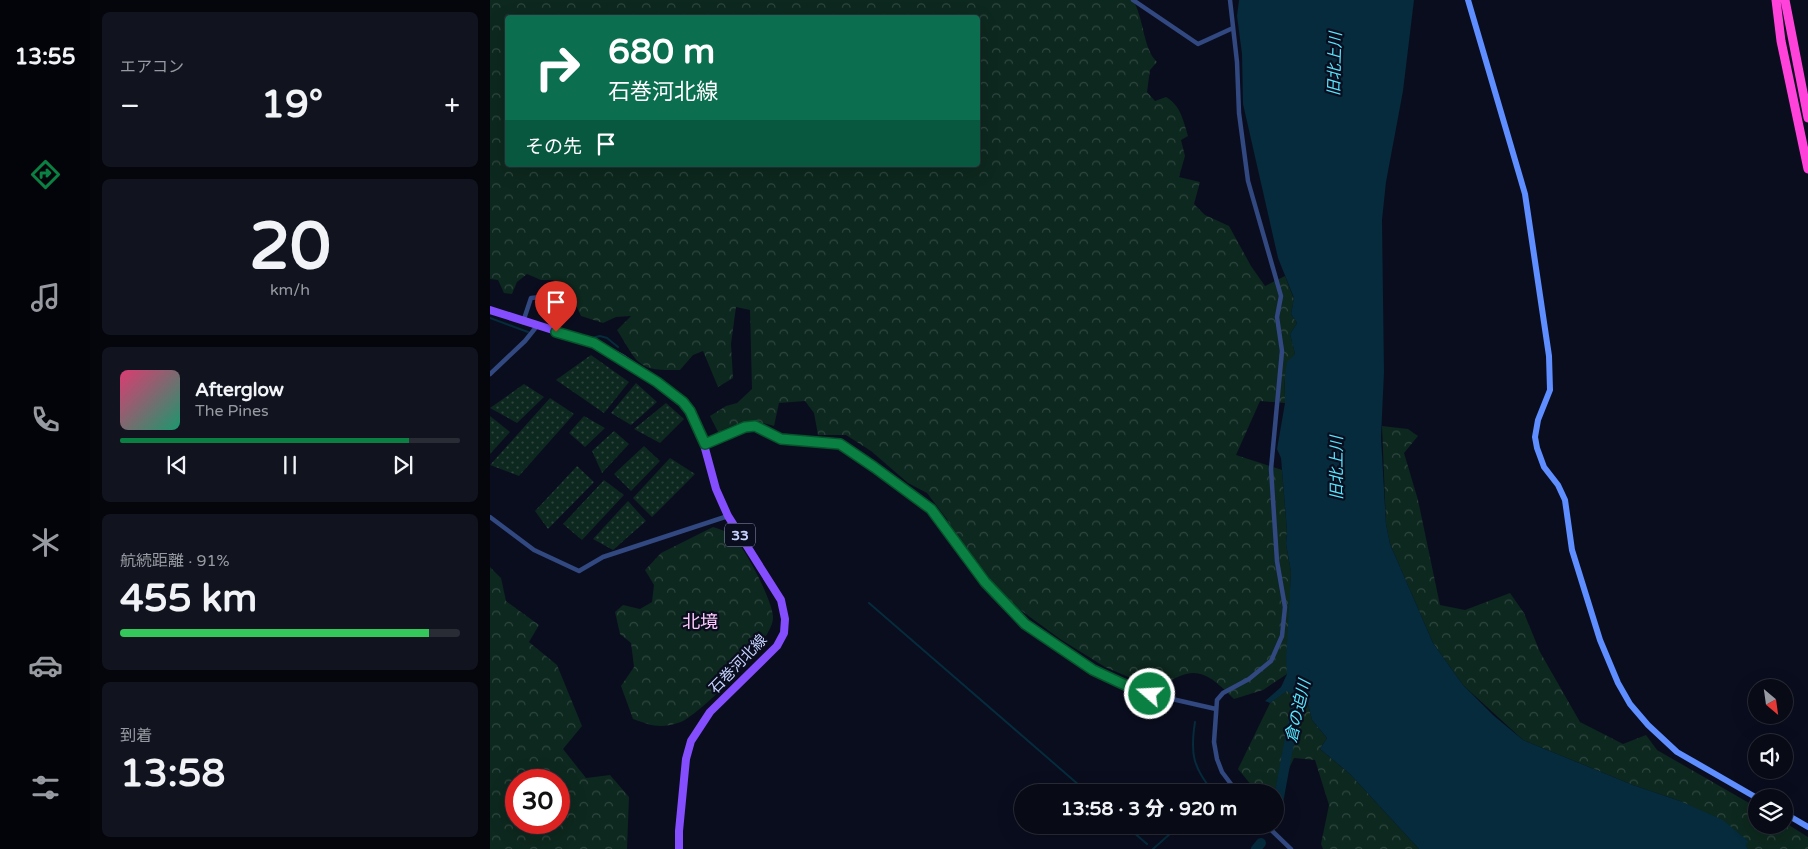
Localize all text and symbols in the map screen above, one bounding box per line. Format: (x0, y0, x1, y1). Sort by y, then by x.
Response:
water label: 旧北上川 (1324, 30, 1346, 96)
text: 680 m (608, 31, 715, 73)
icon: right (525, 35, 590, 100)
text: 13:55 (15, 44, 75, 70)
text: エアコン (120, 57, 184, 77)
text: 石巻河北線 (608, 79, 718, 105)
text: 19° (261, 82, 323, 128)
text: − (120, 89, 140, 123)
text: + (444, 89, 460, 123)
icon: arrive (592, 130, 620, 158)
text: その先 (525, 136, 582, 158)
icon: directions (28, 157, 63, 192)
text: 20 (249, 208, 331, 287)
icon: music (28, 280, 63, 315)
text: km/h (270, 280, 310, 300)
pin (535, 281, 577, 332)
icon: arrive (542, 288, 570, 316)
text: Afterglow (195, 379, 284, 401)
text: The Pines (195, 401, 269, 421)
icon: phone (28, 402, 63, 437)
water label: 旧北上川 (1327, 434, 1347, 500)
icon: previous (163, 451, 191, 479)
icon: pause (276, 451, 304, 479)
icon: next (389, 451, 417, 479)
road number: 33 (725, 524, 755, 546)
icon: climate (28, 525, 63, 560)
text: 航続距離 · 91% (120, 551, 230, 571)
text: 455 km (120, 576, 257, 622)
district label: 北境 (682, 611, 718, 633)
street label: 石巻河北線 (705, 631, 771, 697)
icon: car (28, 648, 63, 683)
position arrow (1123, 667, 1175, 719)
water label: 倉の迫川 (1281, 676, 1315, 745)
north arrow (1748, 679, 1792, 724)
map controls (1748, 679, 1793, 834)
text: 到着 (120, 726, 152, 746)
button: sound (1748, 734, 1793, 779)
text: 13:58 (120, 751, 225, 797)
speed limit sign: 30 (505, 769, 570, 834)
icon: filters (28, 770, 63, 805)
button: layers (1748, 789, 1793, 834)
text: 13:58 · 3 分 · 920 m (1061, 798, 1237, 820)

